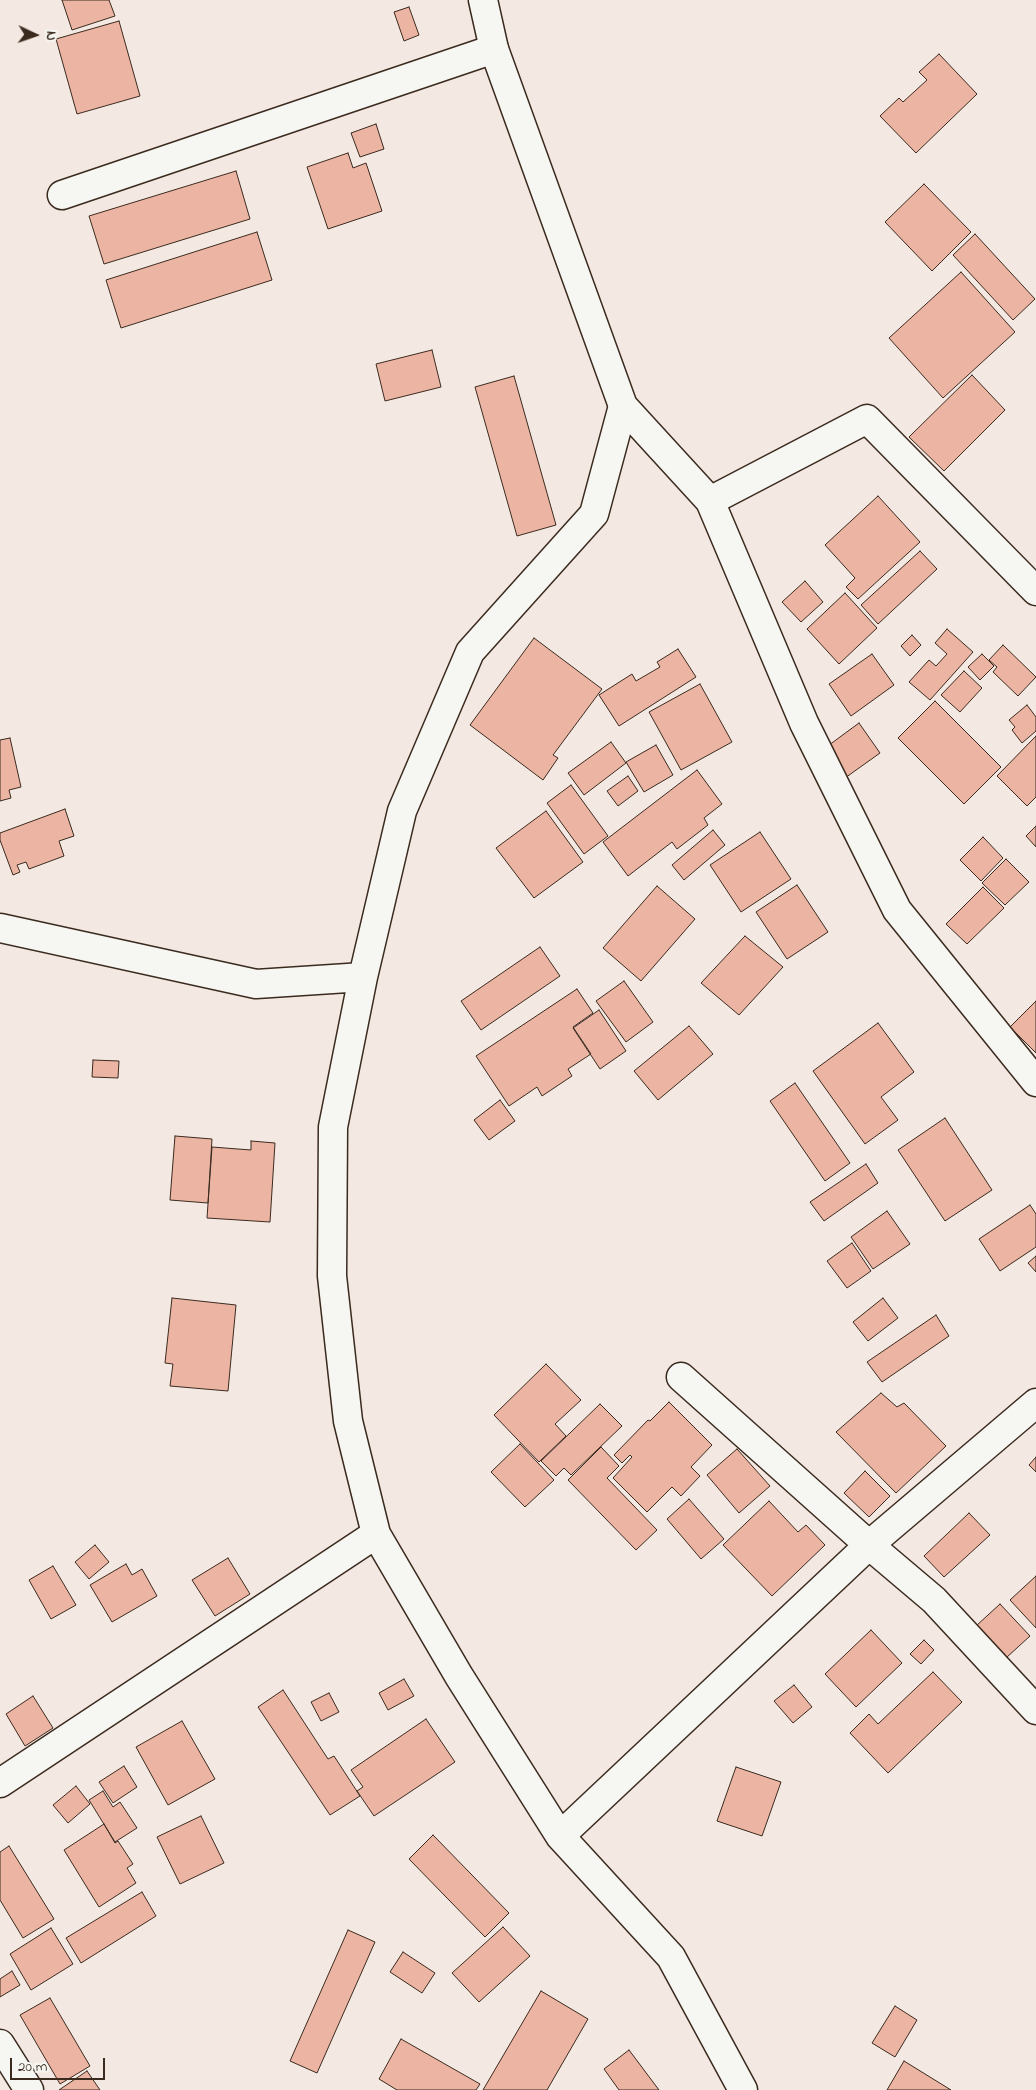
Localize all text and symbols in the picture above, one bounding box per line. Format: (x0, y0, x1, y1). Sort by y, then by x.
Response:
north arrow (10, 10, 60, 60)
text: N (40, 31, 61, 41)
scale bar (12, 2048, 108, 2080)
text: 20 m (18, 2056, 47, 2078)

